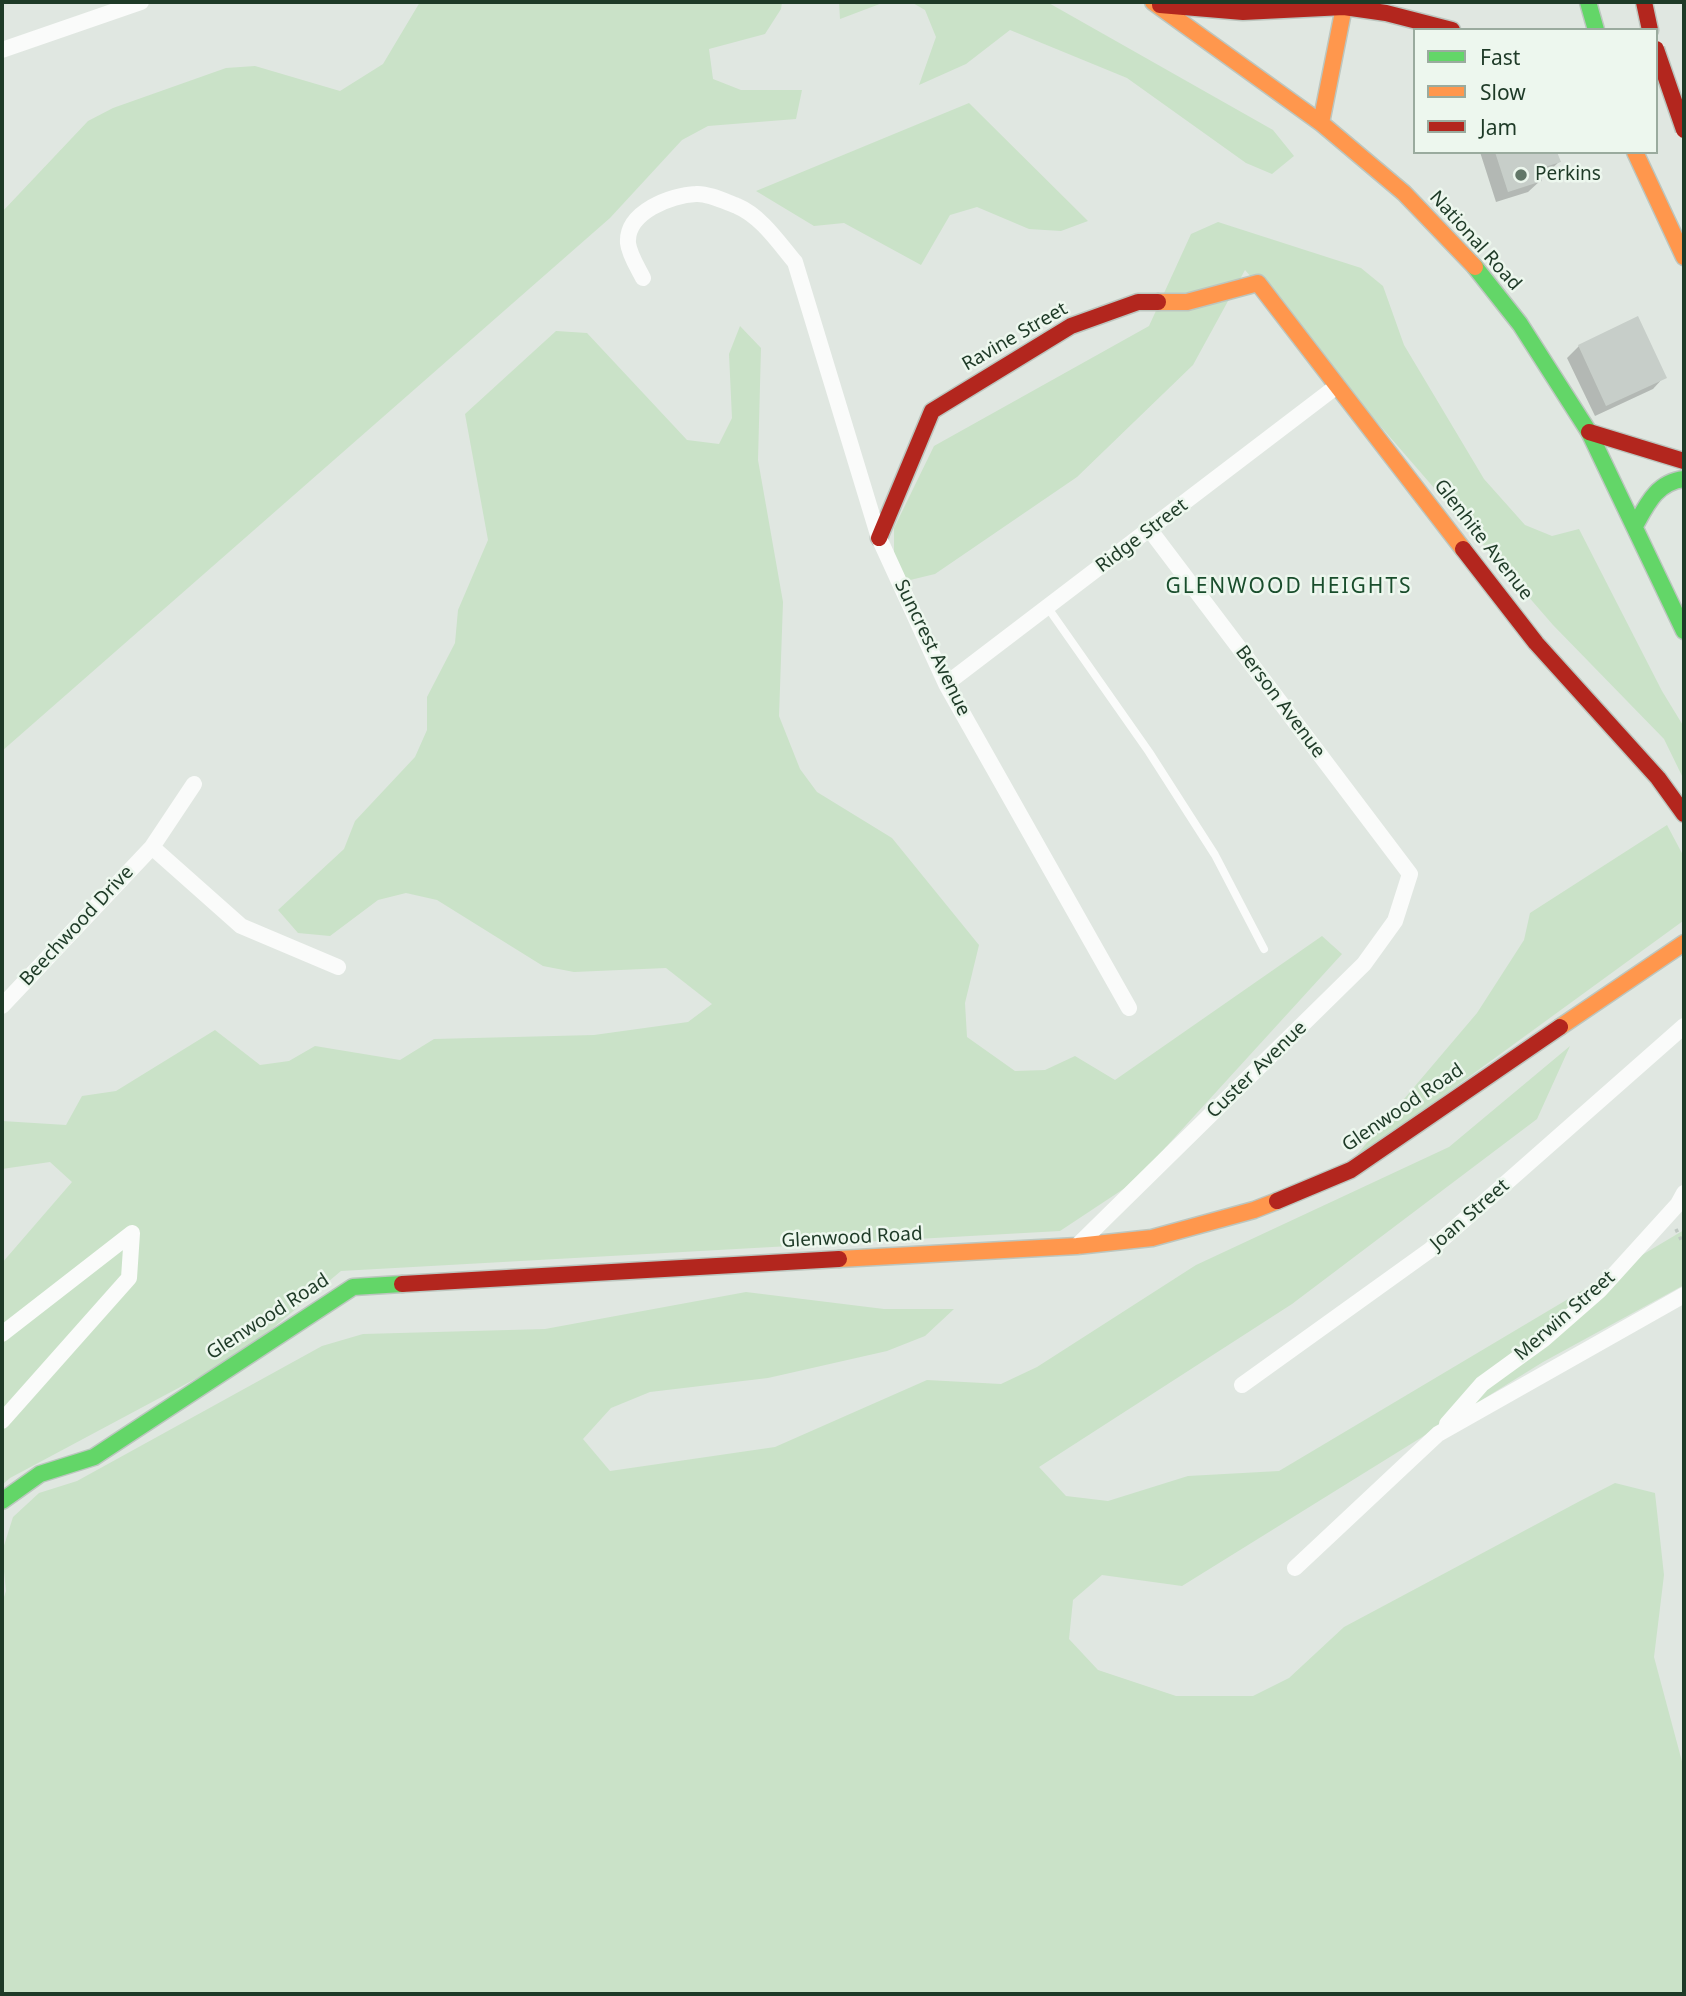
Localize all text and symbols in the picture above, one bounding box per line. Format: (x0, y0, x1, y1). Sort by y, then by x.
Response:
legend (1413, 28, 1658, 154)
text: Fast (1480, 43, 1520, 71)
text: Slow (1480, 78, 1526, 106)
text: Jam (1480, 113, 1517, 141)
place label: Perkins (1535, 164, 1601, 186)
marker: Perkins (1513, 167, 1529, 183)
street label: National Road (1424, 186, 1526, 296)
street label: Ravine Street (958, 298, 1072, 376)
street label: Glenhite Avenue (1429, 475, 1537, 605)
street label: Ridge Street (1092, 494, 1192, 578)
district label: GLENWOOD HEIGHTS (1167, 574, 1411, 600)
street label: Suncrest Avenue (889, 576, 975, 720)
street label: Berson Avenue (1230, 641, 1330, 763)
street label: Beechwood Drive (15, 861, 139, 991)
street label: Custer Avenue (1202, 1017, 1312, 1123)
street label: Glenwood Road (1338, 1059, 1468, 1157)
street label: Joan Street (1426, 1175, 1514, 1255)
street label: Glenwood Road (781, 1223, 923, 1253)
street label: Merwin Street (1510, 1266, 1620, 1366)
street label: Glenwood Road (202, 1269, 334, 1365)

